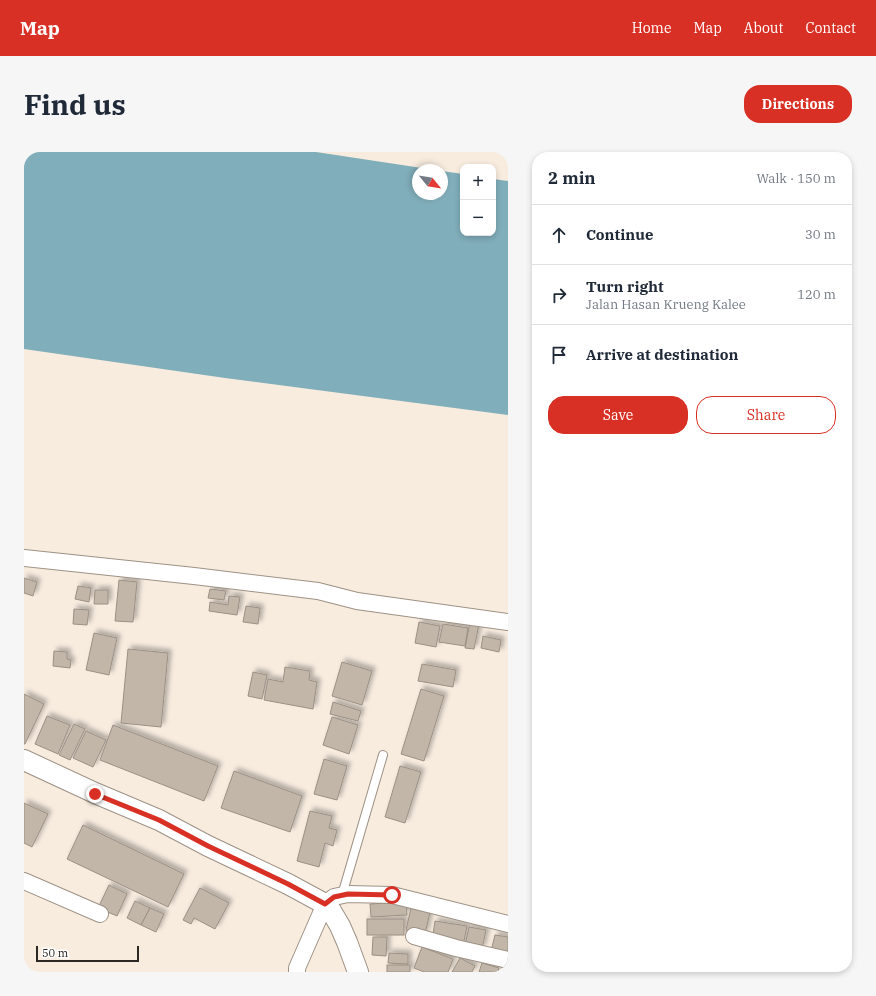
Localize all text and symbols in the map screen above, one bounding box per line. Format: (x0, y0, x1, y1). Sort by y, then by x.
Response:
text: Map (20, 16, 60, 40)
text: Home (632, 19, 671, 37)
text: Map (693, 19, 722, 37)
text: About (744, 19, 783, 37)
text: Contact (805, 19, 856, 37)
button: Directions (744, 85, 852, 123)
text: Find us (24, 86, 126, 123)
north arrow (412, 164, 448, 200)
map controls (460, 164, 496, 236)
button: + (460, 164, 496, 200)
text: 2 min (548, 167, 596, 189)
text: Walk · 150 m (757, 170, 836, 187)
button: − (460, 200, 496, 236)
icon: ahead (548, 224, 570, 246)
text: Continue (586, 225, 653, 244)
text: 30 m (805, 226, 836, 243)
text: Turn right (586, 277, 664, 296)
icon: right (548, 284, 570, 306)
text: 120 m (797, 286, 836, 303)
text: Jalan Hasan Krueng Kalee (586, 296, 746, 313)
icon: arrive (548, 344, 570, 366)
text: Arrive at destination (586, 345, 738, 364)
button: Save (548, 396, 688, 434)
button: Share (696, 396, 836, 434)
route end (86, 785, 104, 803)
route start (383, 886, 401, 904)
scale bar (36, 944, 139, 963)
text: 50 m (42, 946, 68, 960)

